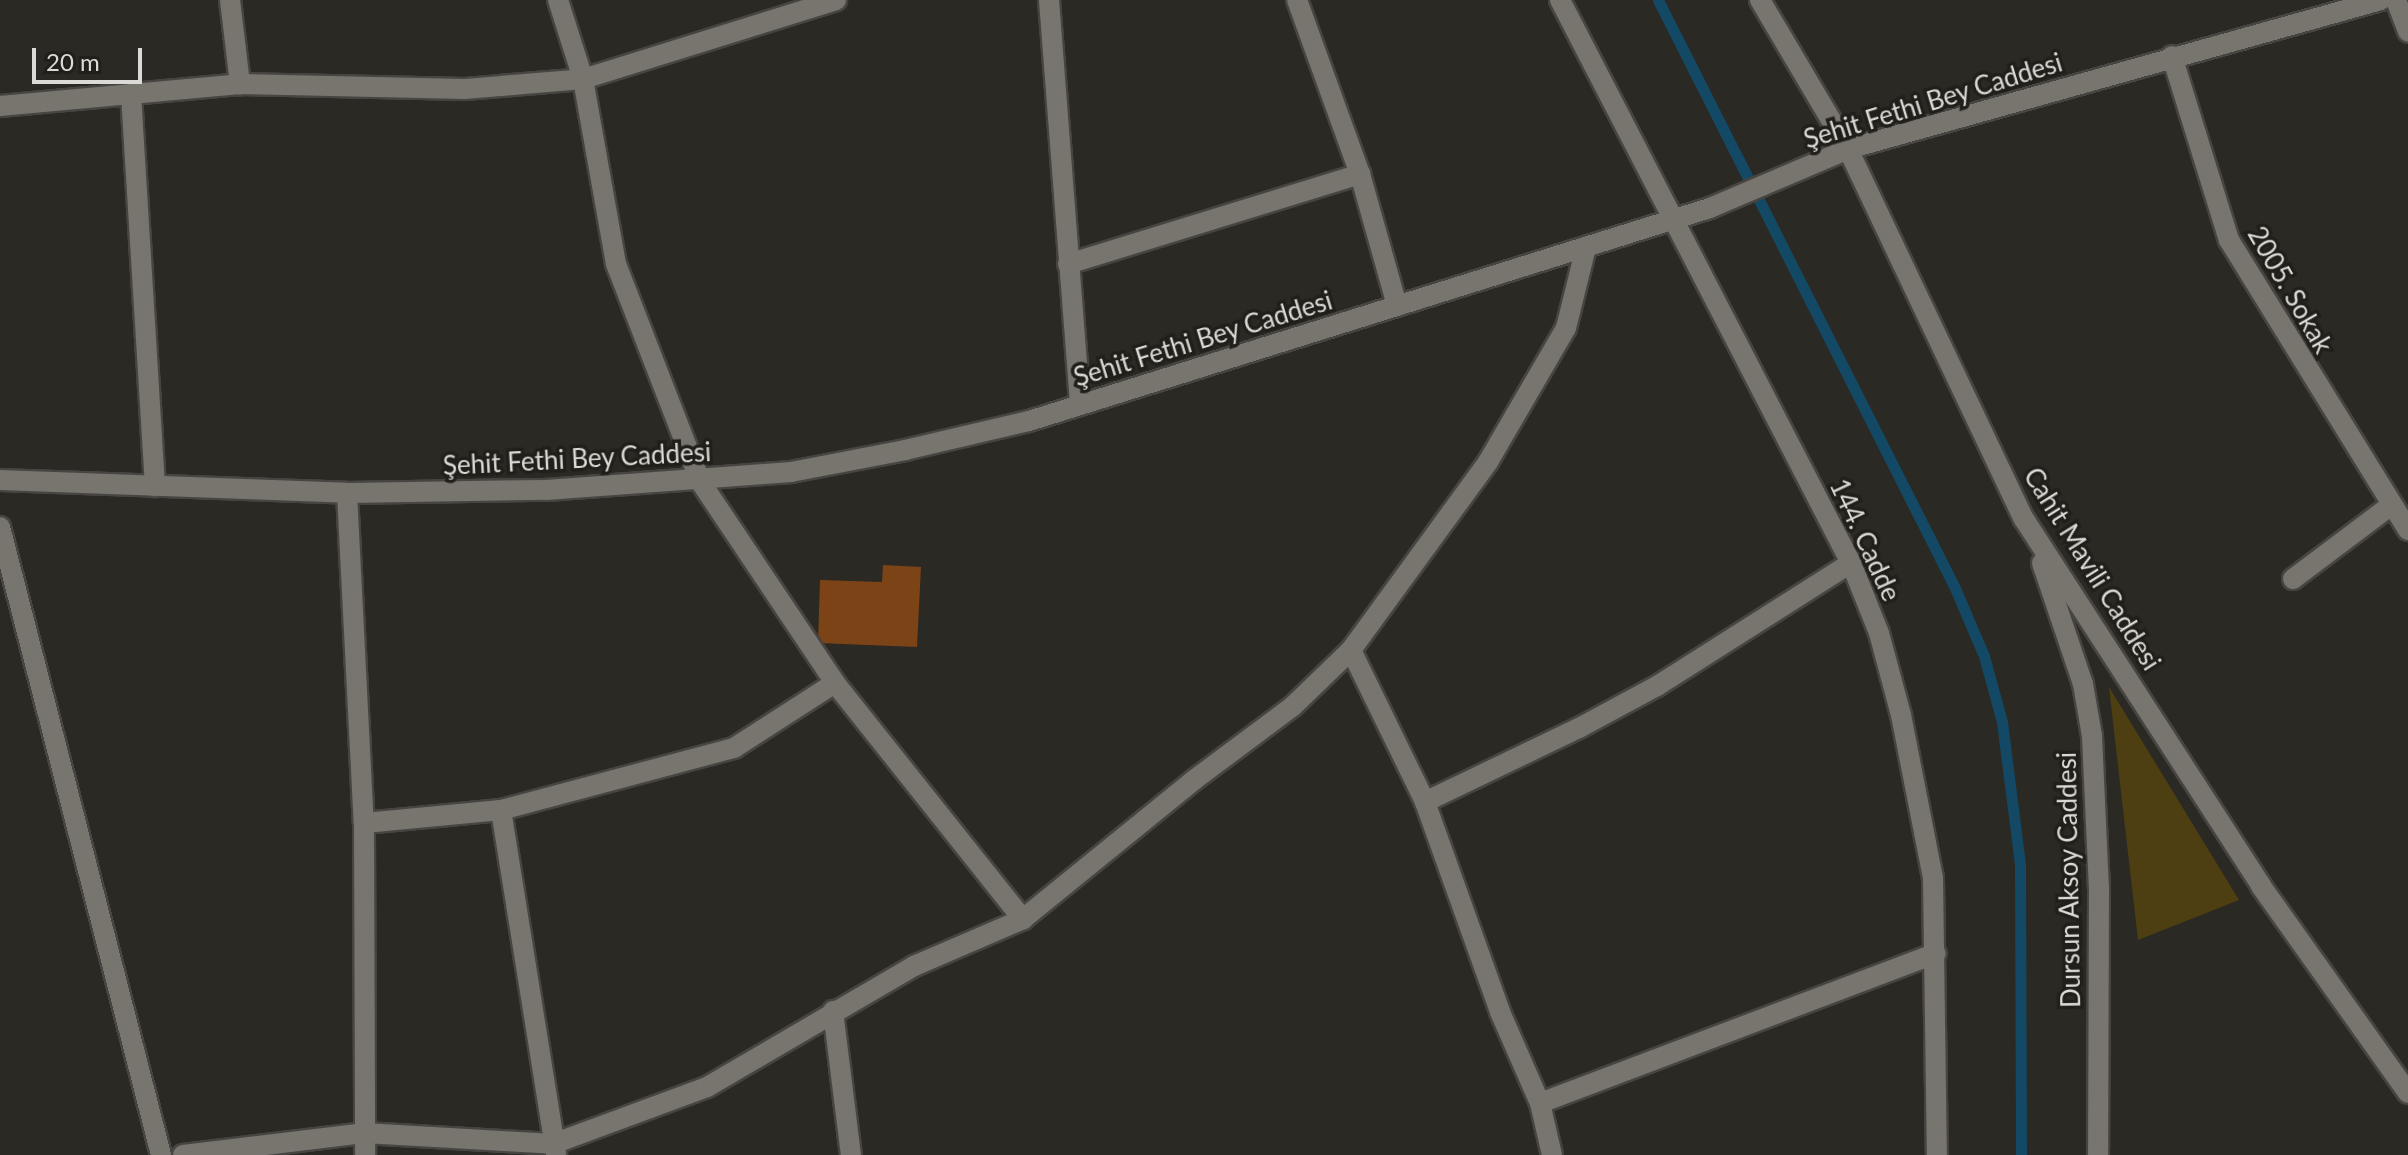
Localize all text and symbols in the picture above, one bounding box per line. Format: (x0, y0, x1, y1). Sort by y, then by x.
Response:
scale bar (36, 32, 146, 82)
text: 20 m (46, 47, 100, 76)
street label: Şehit Fethi Bey Caddesi (1800, 47, 2066, 155)
street label: 2005. Sokak (2241, 221, 2339, 359)
street label: Şehit Fethi Bey Caddesi (1070, 285, 1336, 393)
street label: Şehit Fethi Bey Caddesi (442, 436, 712, 482)
street label: Cahit Mavili Caddesi (2017, 462, 2167, 676)
street label: 144. Cadde (1823, 474, 1907, 606)
street label: Dursun Aksoy Caddesi (2051, 751, 2087, 1009)

